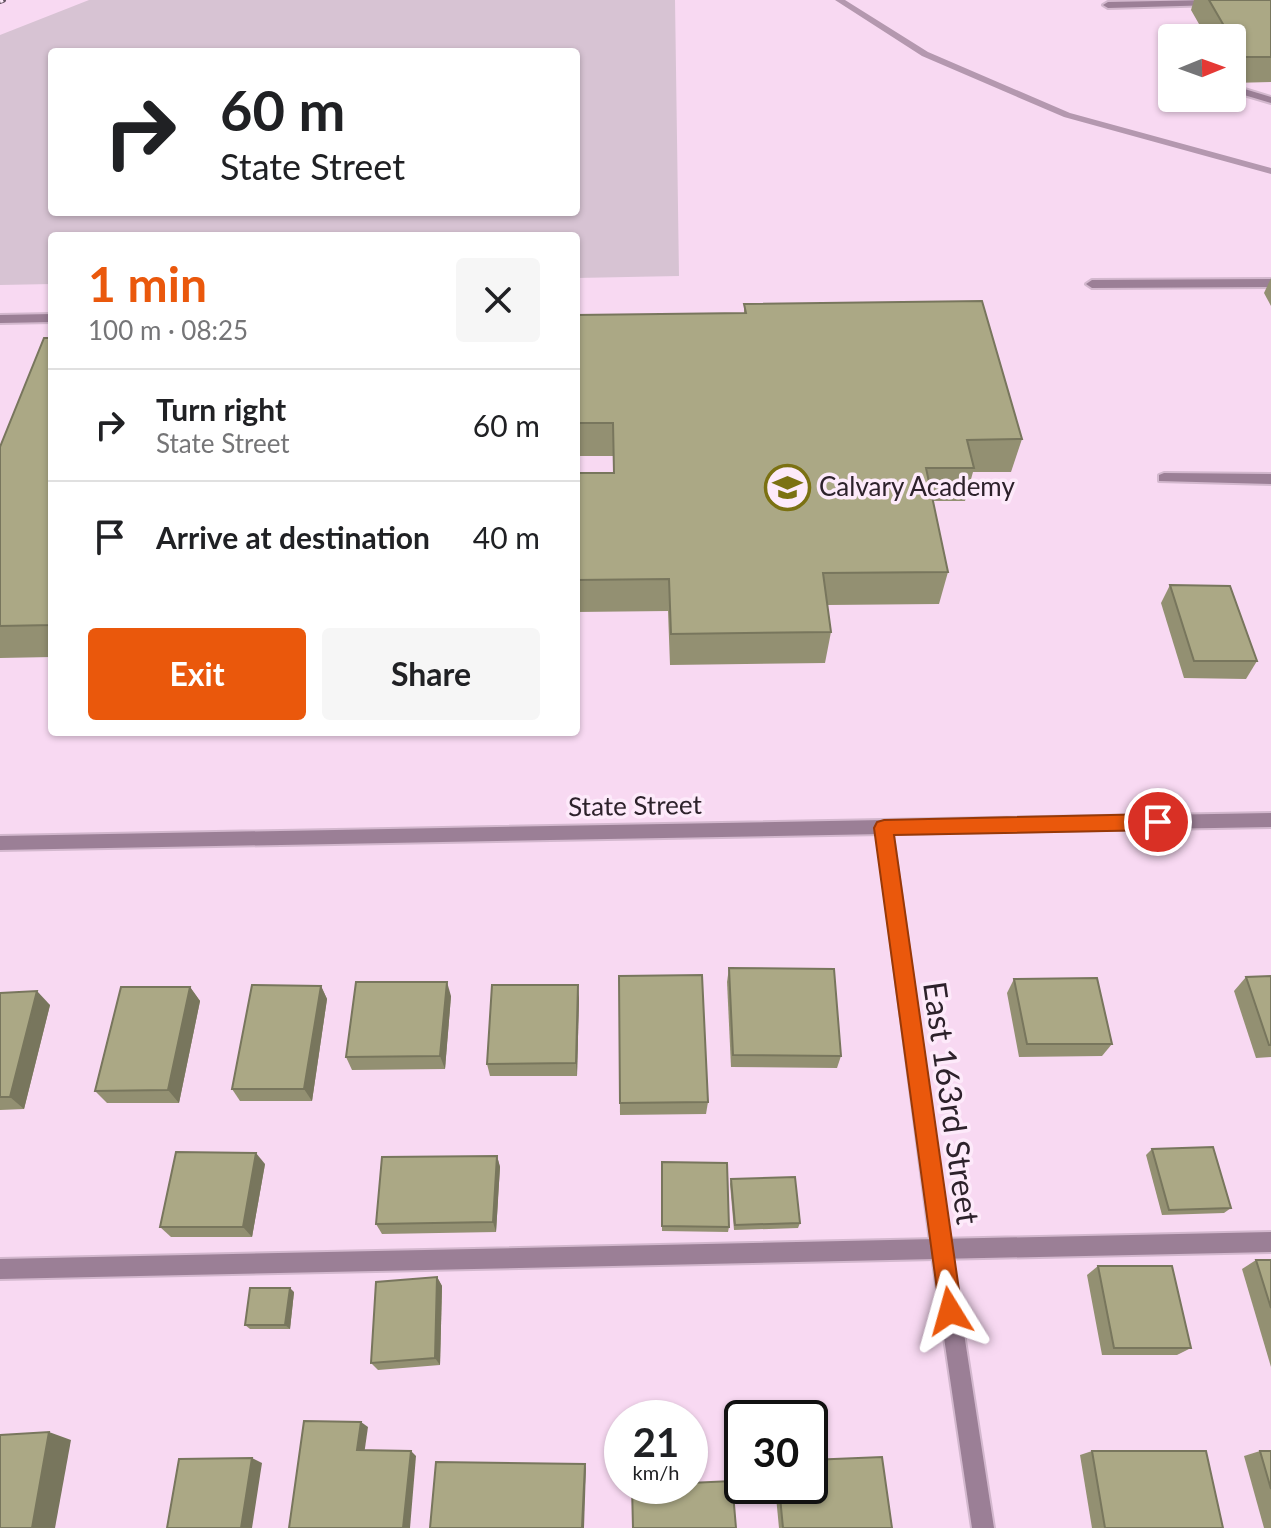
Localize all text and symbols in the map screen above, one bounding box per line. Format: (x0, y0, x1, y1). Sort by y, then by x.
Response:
north arrow (1158, 24, 1246, 112)
map controls (1158, 24, 1246, 112)
text: 60 m (220, 76, 345, 143)
icon: right (88, 80, 192, 184)
text: State Street (220, 144, 405, 188)
text: 1 min (88, 255, 207, 312)
button: close (456, 258, 540, 342)
text: 100 m · 08:25 (88, 314, 248, 346)
text: Turn right (156, 391, 286, 427)
icon: right (88, 403, 132, 447)
text: 60 m (473, 407, 540, 443)
text: State Street (156, 427, 290, 459)
school or university icon: Calvary Academy (764, 463, 812, 511)
place label: Calvary Academy (819, 470, 1015, 502)
icon: arrive (88, 515, 132, 559)
text: Arrive at destination (156, 519, 430, 555)
text: 40 m (473, 519, 540, 555)
button: Exit (88, 628, 306, 720)
button: Share (322, 628, 540, 720)
street label: State Street (568, 788, 703, 822)
pin (1124, 788, 1192, 856)
icon: arrive (1136, 800, 1180, 844)
street label: East 163rd Street (916, 979, 989, 1227)
position arrow (908, 1269, 992, 1353)
speed limit sign: 30 (724, 1400, 828, 1504)
text: 21 (633, 1418, 679, 1466)
text: km/h (633, 1460, 679, 1484)

